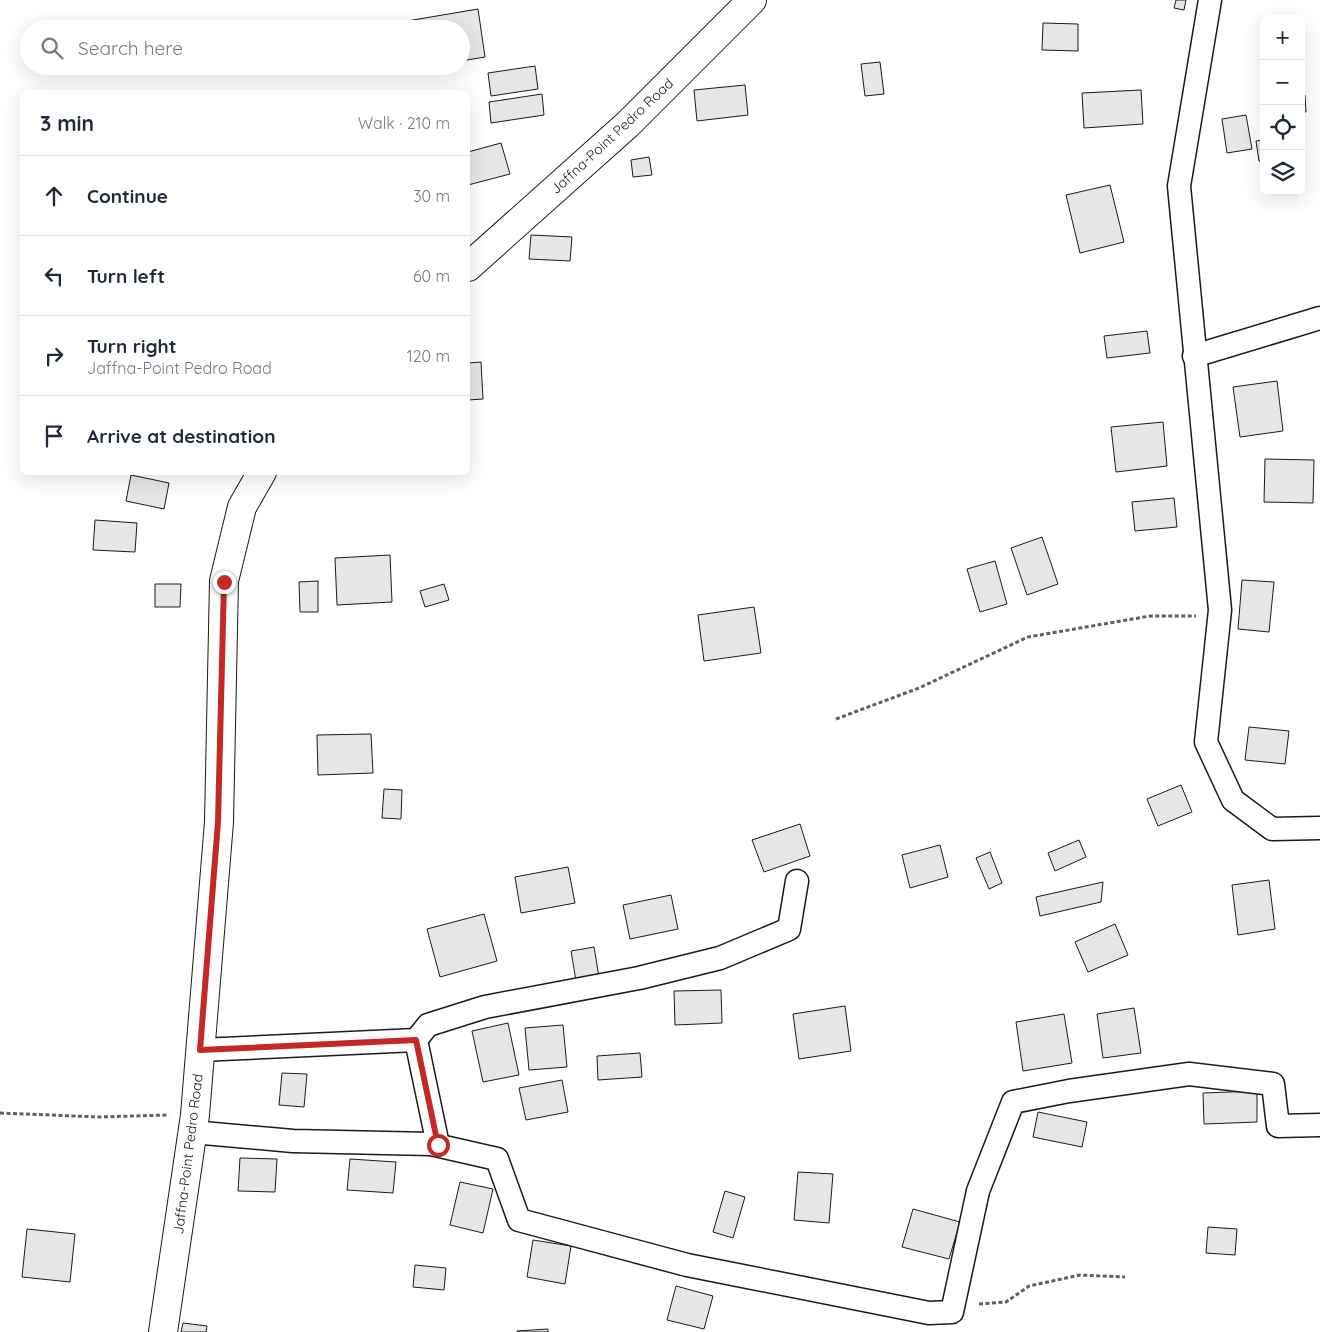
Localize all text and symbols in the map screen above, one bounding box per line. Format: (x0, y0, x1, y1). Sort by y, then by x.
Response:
map controls (1260, 15, 1305, 195)
button: + (1260, 15, 1305, 60)
search box (20, 20, 470, 75)
icon: search (38, 34, 66, 62)
text: Search here (78, 36, 183, 60)
button: − (1260, 60, 1305, 105)
street label: Jaffna-Point Pedro Road (547, 74, 677, 198)
button: locate (1260, 105, 1305, 150)
text: 3 min (40, 110, 94, 136)
text: Walk · 210 m (358, 113, 450, 133)
button: layers (1260, 150, 1305, 195)
icon: ahead (40, 182, 68, 210)
text: Continue (87, 184, 168, 208)
text: 30 m (413, 186, 450, 206)
icon: left (40, 262, 68, 290)
text: Turn left (87, 264, 165, 288)
text: 60 m (413, 266, 450, 286)
text: Turn right (87, 334, 176, 358)
icon: right (40, 342, 68, 370)
text: 120 m (407, 346, 450, 366)
text: Jaffna-Point Pedro Road (87, 358, 272, 378)
icon: arrive (40, 422, 68, 450)
text: Arrive at destination (87, 424, 276, 448)
route end (213, 571, 236, 594)
street label: Jaffna-Point Pedro Road (169, 1073, 207, 1235)
route start (427, 1134, 450, 1157)

